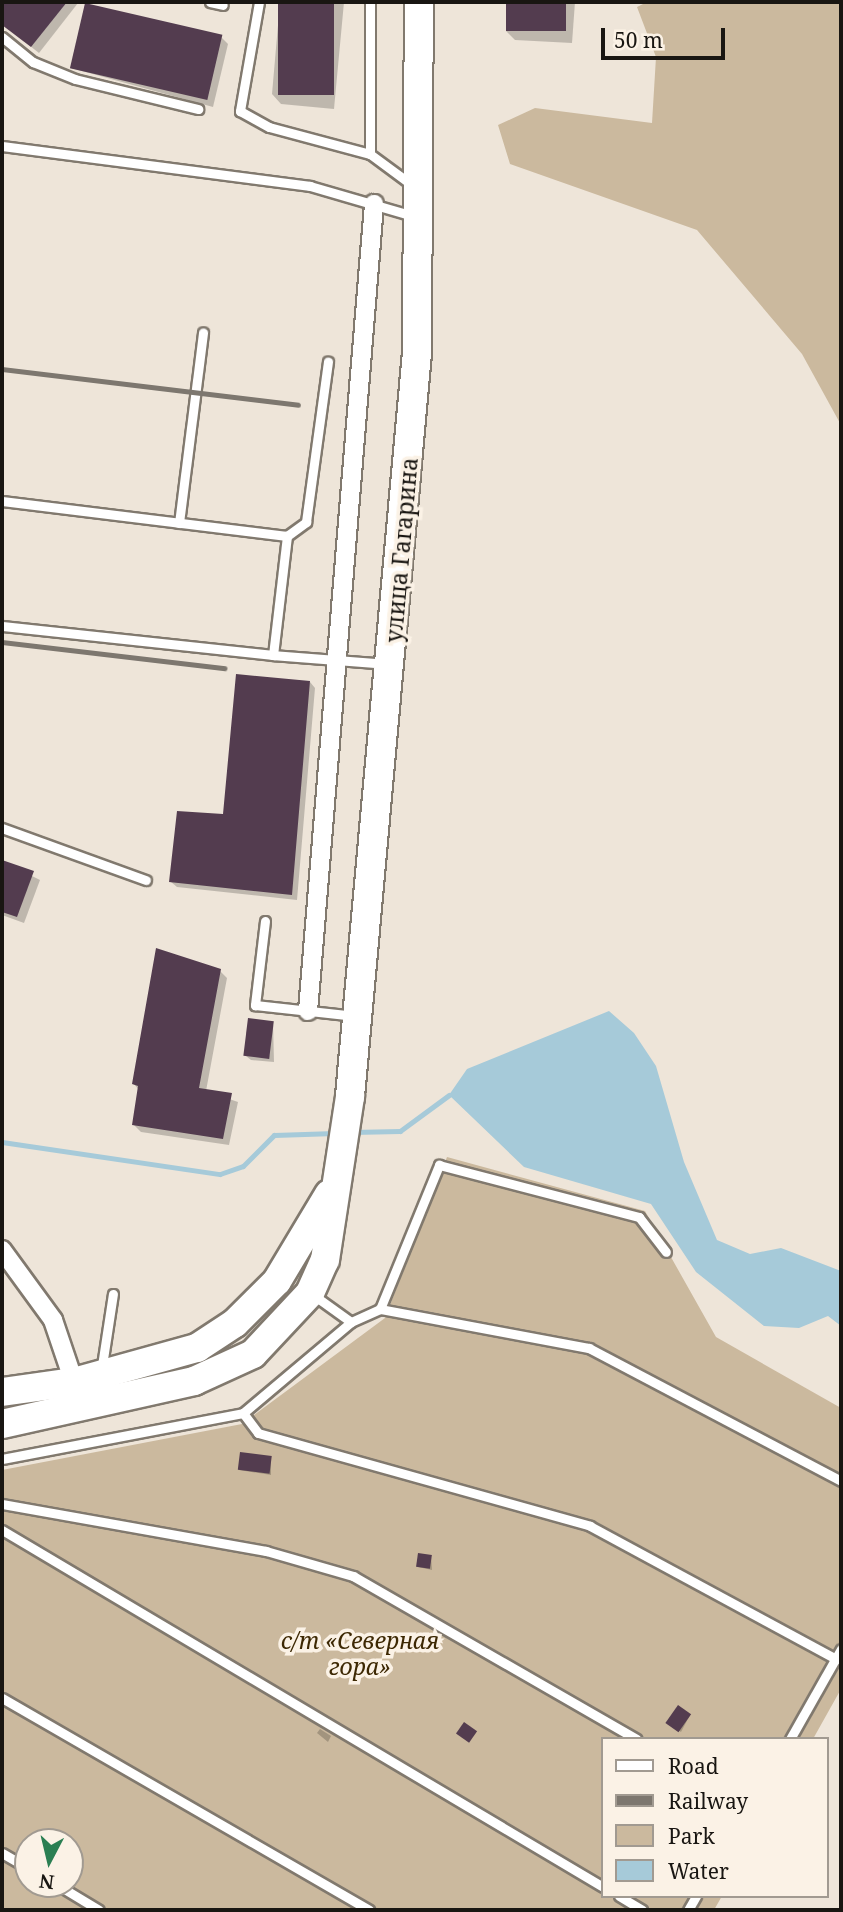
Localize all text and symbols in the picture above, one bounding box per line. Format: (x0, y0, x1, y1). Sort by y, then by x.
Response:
scale bar (605, 14, 729, 58)
text: 50 m (614, 26, 663, 54)
street label: улица Гагарина (379, 456, 423, 644)
park label: с/т «Северная гора» (281, 1626, 439, 1680)
legend (602, 1737, 829, 1898)
text: Road (668, 1752, 719, 1780)
text: Railway (668, 1787, 748, 1815)
text: Park (668, 1822, 715, 1850)
north arrow (14, 1828, 84, 1898)
text: Water (668, 1857, 729, 1885)
text: N (38, 1868, 56, 1896)

